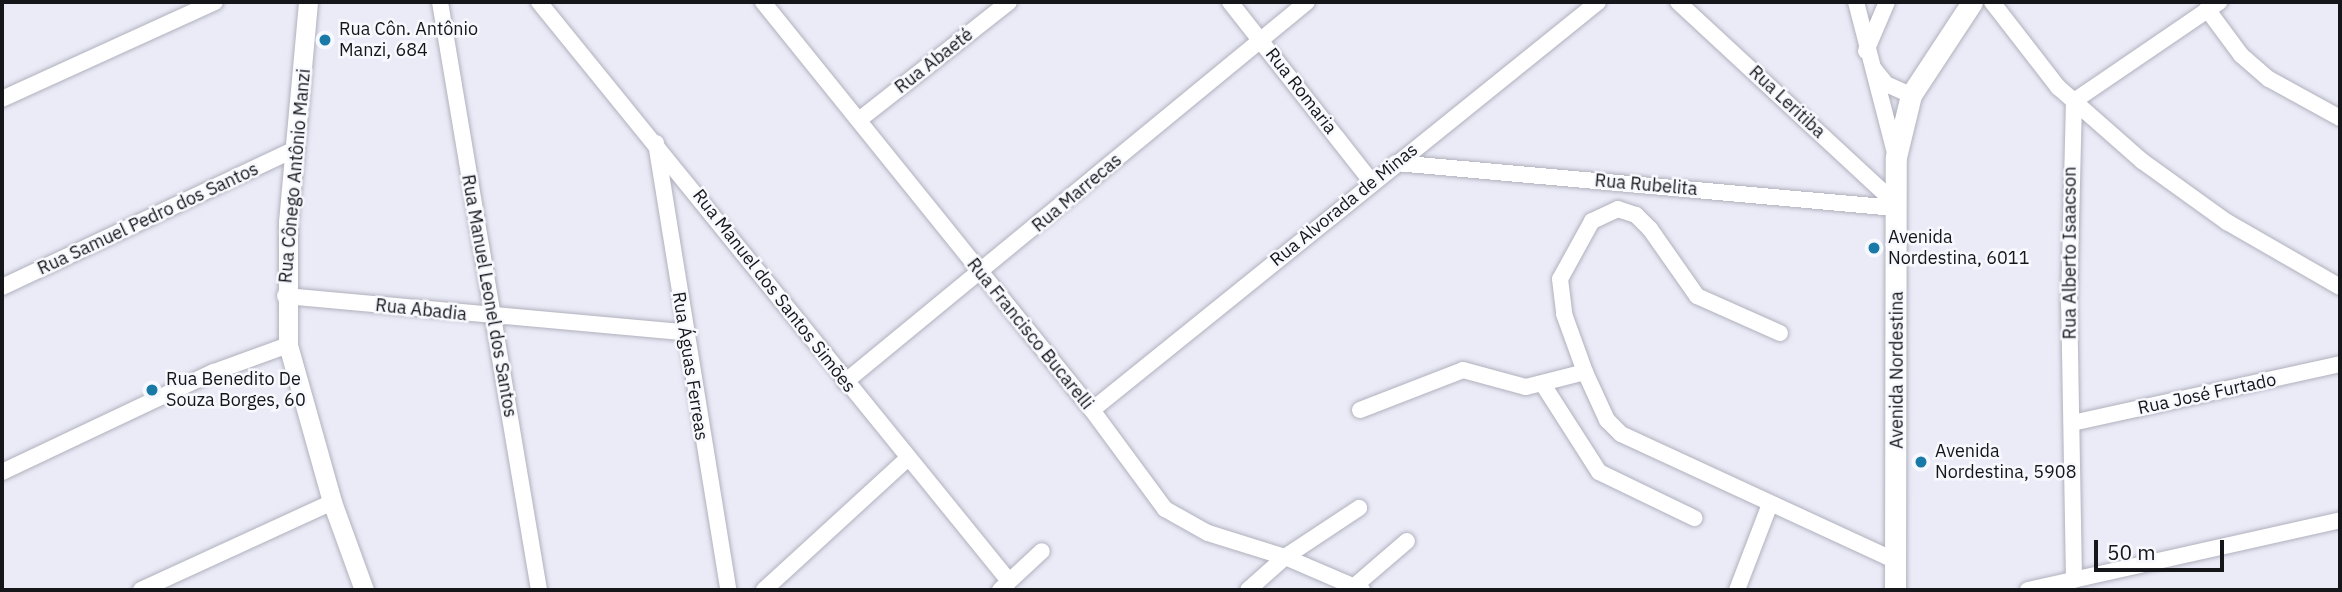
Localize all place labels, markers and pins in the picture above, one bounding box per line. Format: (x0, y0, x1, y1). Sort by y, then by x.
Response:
place label: Rua Côn. Antônio Manzi, 684 (339, 19, 478, 61)
marker: Rua Côn. Antônio Manzi, 684 (317, 32, 333, 48)
place label: Avenida Nordestina, 6011 (1888, 227, 2029, 270)
marker: Avenida Nordestina, 6011 (1866, 240, 1882, 256)
place label: Rua Benedito De Souza Borges, 60 (166, 369, 306, 412)
marker: Rua Benedito De Souza Borges, 60 (144, 382, 160, 398)
place label: Avenida Nordestina, 5908 (1935, 441, 2076, 484)
marker: Avenida Nordestina, 5908 (1913, 454, 1929, 470)

